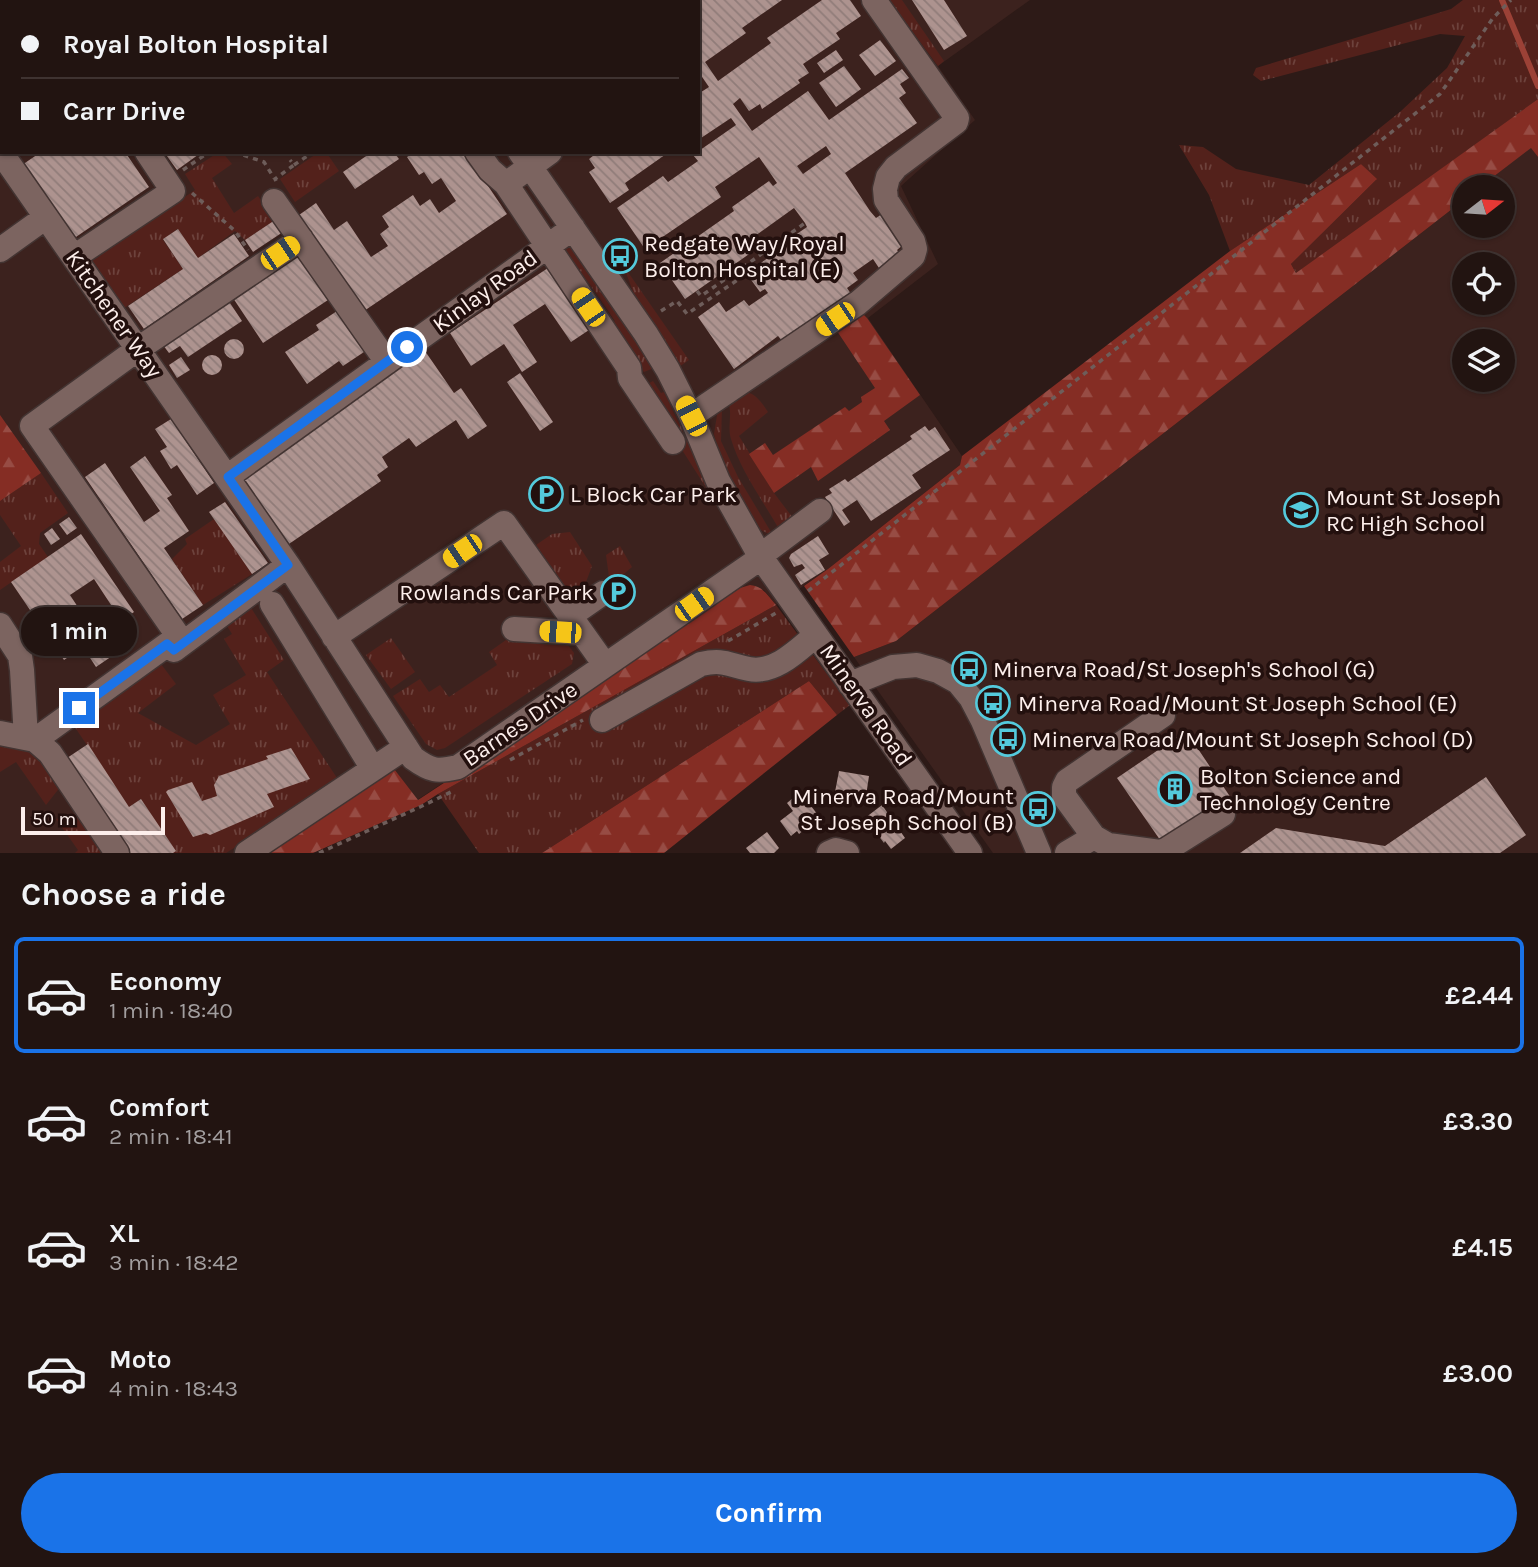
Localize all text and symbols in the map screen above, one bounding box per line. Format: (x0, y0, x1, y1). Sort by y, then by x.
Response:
text: Royal Bolton Hospital (63, 29, 329, 60)
text: Carr Drive (63, 96, 186, 127)
north arrow (1452, 175, 1516, 238)
map controls (1452, 175, 1515, 392)
place label: Redgate Way/Royal Bolton Hospital (E) (644, 230, 845, 283)
car (257, 233, 304, 273)
bus stop icon: Redgate Way/Royal Bolton Hospital (E) (601, 237, 639, 275)
street label: Kinlay Road (427, 244, 543, 338)
street label: Kitchener Way (60, 245, 168, 383)
button: locate (1452, 252, 1515, 315)
car (568, 284, 609, 330)
car (812, 299, 859, 339)
button: layers (1452, 329, 1515, 392)
route start (391, 331, 423, 363)
car (673, 393, 710, 439)
parking icon: L Block Car Park (527, 475, 565, 513)
place label: L Block Car Park (570, 481, 737, 508)
place label: Mount St Joseph RC High School (1326, 484, 1501, 537)
school or university icon: Mount St Joseph RC High School (1282, 491, 1320, 529)
car (439, 531, 486, 571)
parking icon: Rowlands Car Park (599, 573, 637, 611)
place label: Rowlands Car Park (399, 579, 594, 606)
car (671, 583, 718, 625)
callout: 1 min (21, 606, 137, 656)
text: 1 min (50, 618, 108, 645)
car (539, 620, 582, 644)
street label: Minerva Road (814, 639, 918, 771)
bus stop icon: Minerva Road/St Joseph's School (G) (950, 650, 988, 688)
place label: Minerva Road/St Joseph's School (G) (993, 656, 1376, 683)
street label: Barnes Drive (458, 676, 582, 772)
bus stop icon: Minerva Road/Mount St Joseph School (E) (974, 684, 1012, 722)
place label: Minerva Road/Mount St Joseph School (E) (1018, 690, 1457, 717)
route end (63, 692, 95, 724)
bus stop icon: Minerva Road/Mount St Joseph School (D) (989, 720, 1027, 758)
place label: Minerva Road/Mount St Joseph School (D) (1032, 726, 1474, 753)
place label: Bolton Science and Technology Centre (1200, 763, 1402, 816)
building icon: Bolton Science and Technology Centre (1156, 770, 1194, 808)
place label: Minerva Road/Mount St Joseph School (B) (793, 783, 1014, 836)
bus stop icon: Minerva Road/Mount St Joseph School (B) (1019, 790, 1057, 828)
scale bar (21, 804, 164, 836)
text: 50 m (32, 808, 76, 830)
text: Choose a ride (21, 876, 226, 913)
icon: car (25, 964, 88, 1027)
text: Economy (109, 966, 221, 997)
text: £2.44 (1445, 980, 1513, 1011)
text: 1 min · 18:40 (109, 997, 233, 1024)
icon: car (25, 1090, 88, 1153)
text: Comfort (109, 1092, 210, 1123)
text: £3.30 (1443, 1106, 1513, 1137)
text: 2 min · 18:41 (109, 1123, 233, 1150)
icon: car (25, 1216, 88, 1279)
text: XL (109, 1218, 140, 1249)
text: £4.15 (1452, 1232, 1513, 1263)
text: 3 min · 18:42 (109, 1249, 239, 1276)
icon: car (25, 1342, 88, 1405)
text: Moto (109, 1344, 171, 1375)
text: £3.00 (1443, 1358, 1513, 1389)
text: 4 min · 18:43 (109, 1375, 238, 1402)
button: Confirm (21, 1473, 1517, 1553)

